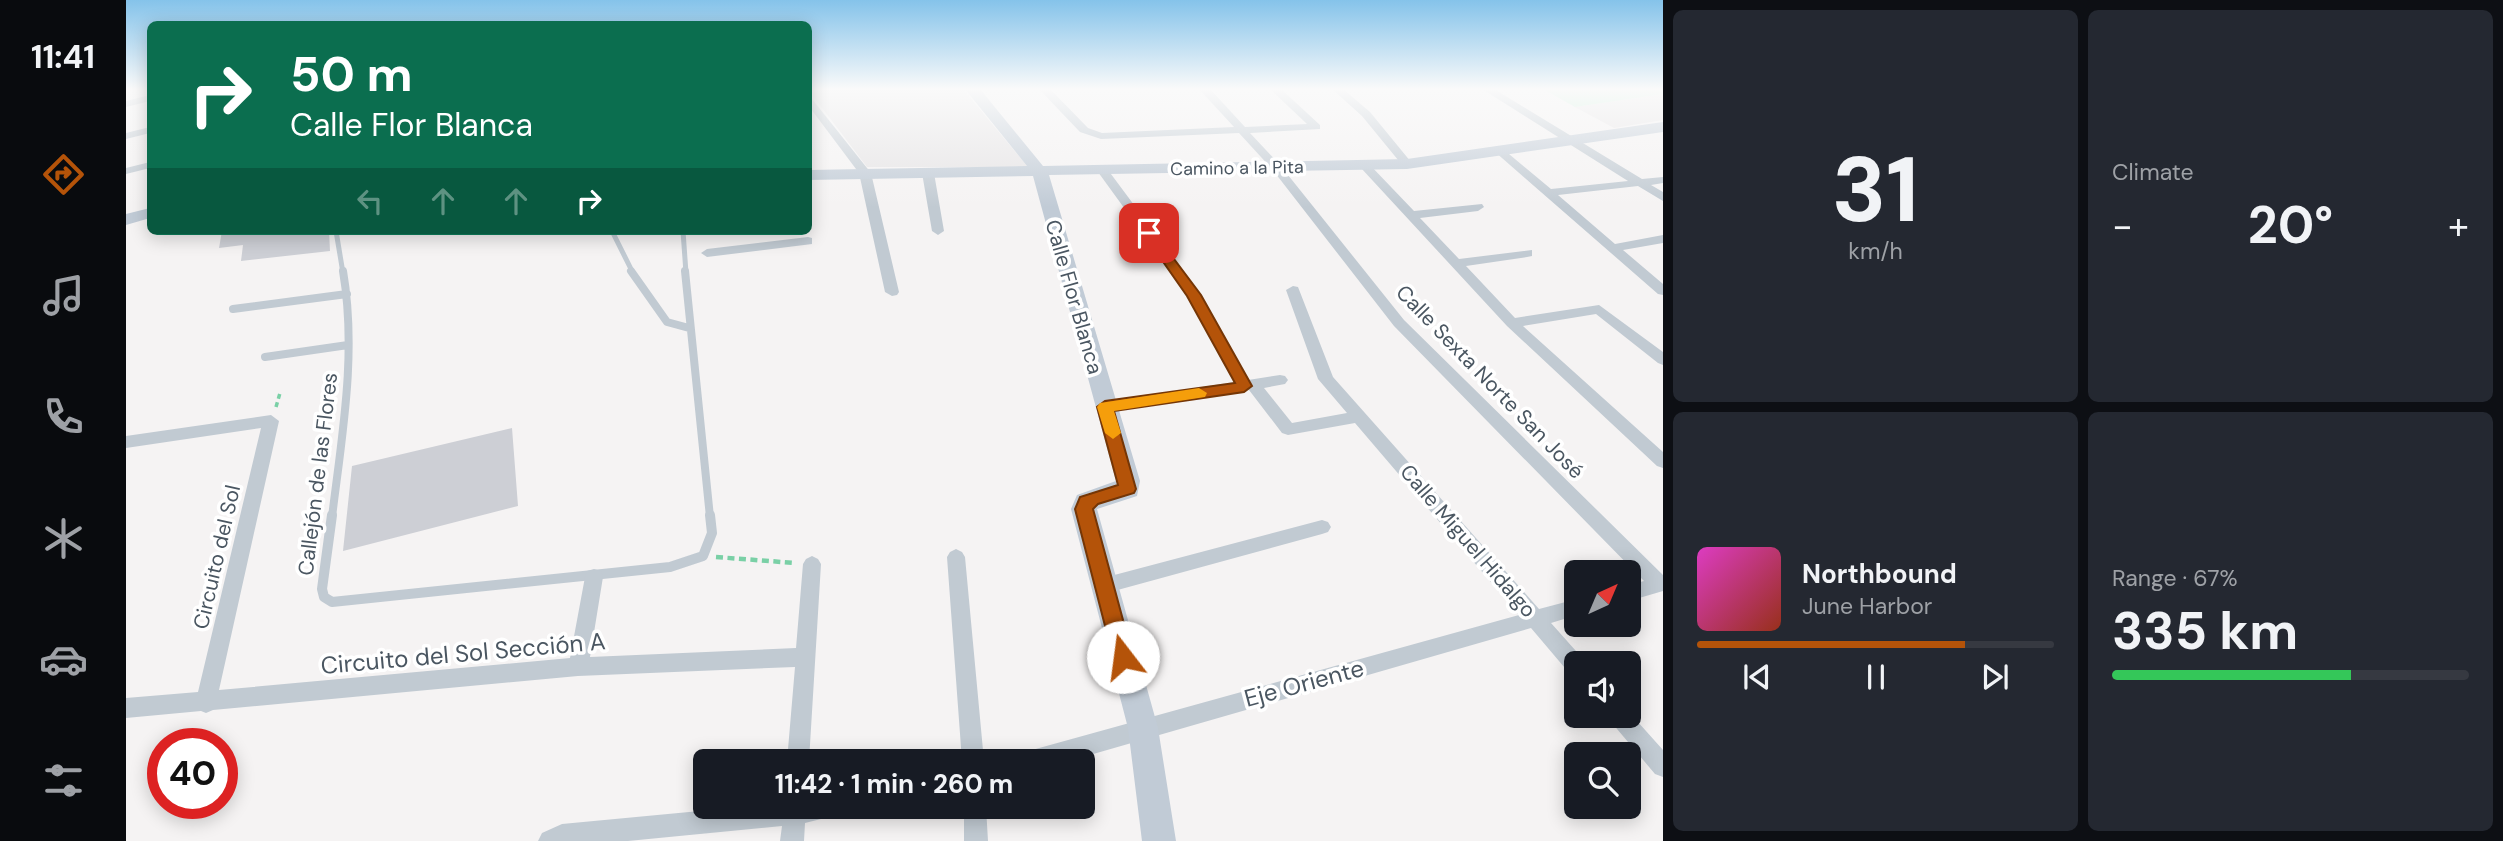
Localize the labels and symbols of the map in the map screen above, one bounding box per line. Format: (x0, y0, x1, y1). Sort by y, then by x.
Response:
street label: Camino a la Pita (1170, 155, 1304, 181)
pin (1119, 203, 1179, 263)
street label: Calle Flor Blanca (1039, 217, 1109, 377)
street label: Calle Sexta Norte San José (1390, 279, 1590, 485)
street label: Callejón de las Flores (292, 371, 344, 577)
street label: Calle Miguel Hidalgo (1394, 458, 1542, 624)
street label: Circuito del Sol (187, 482, 247, 632)
north arrow (1564, 560, 1642, 637)
position arrow (1086, 620, 1160, 694)
street label: Circuito del Sol Sección A (319, 625, 607, 681)
street label: Eje Oriente (1241, 652, 1367, 714)
speed limit sign: 40 (147, 728, 238, 819)

